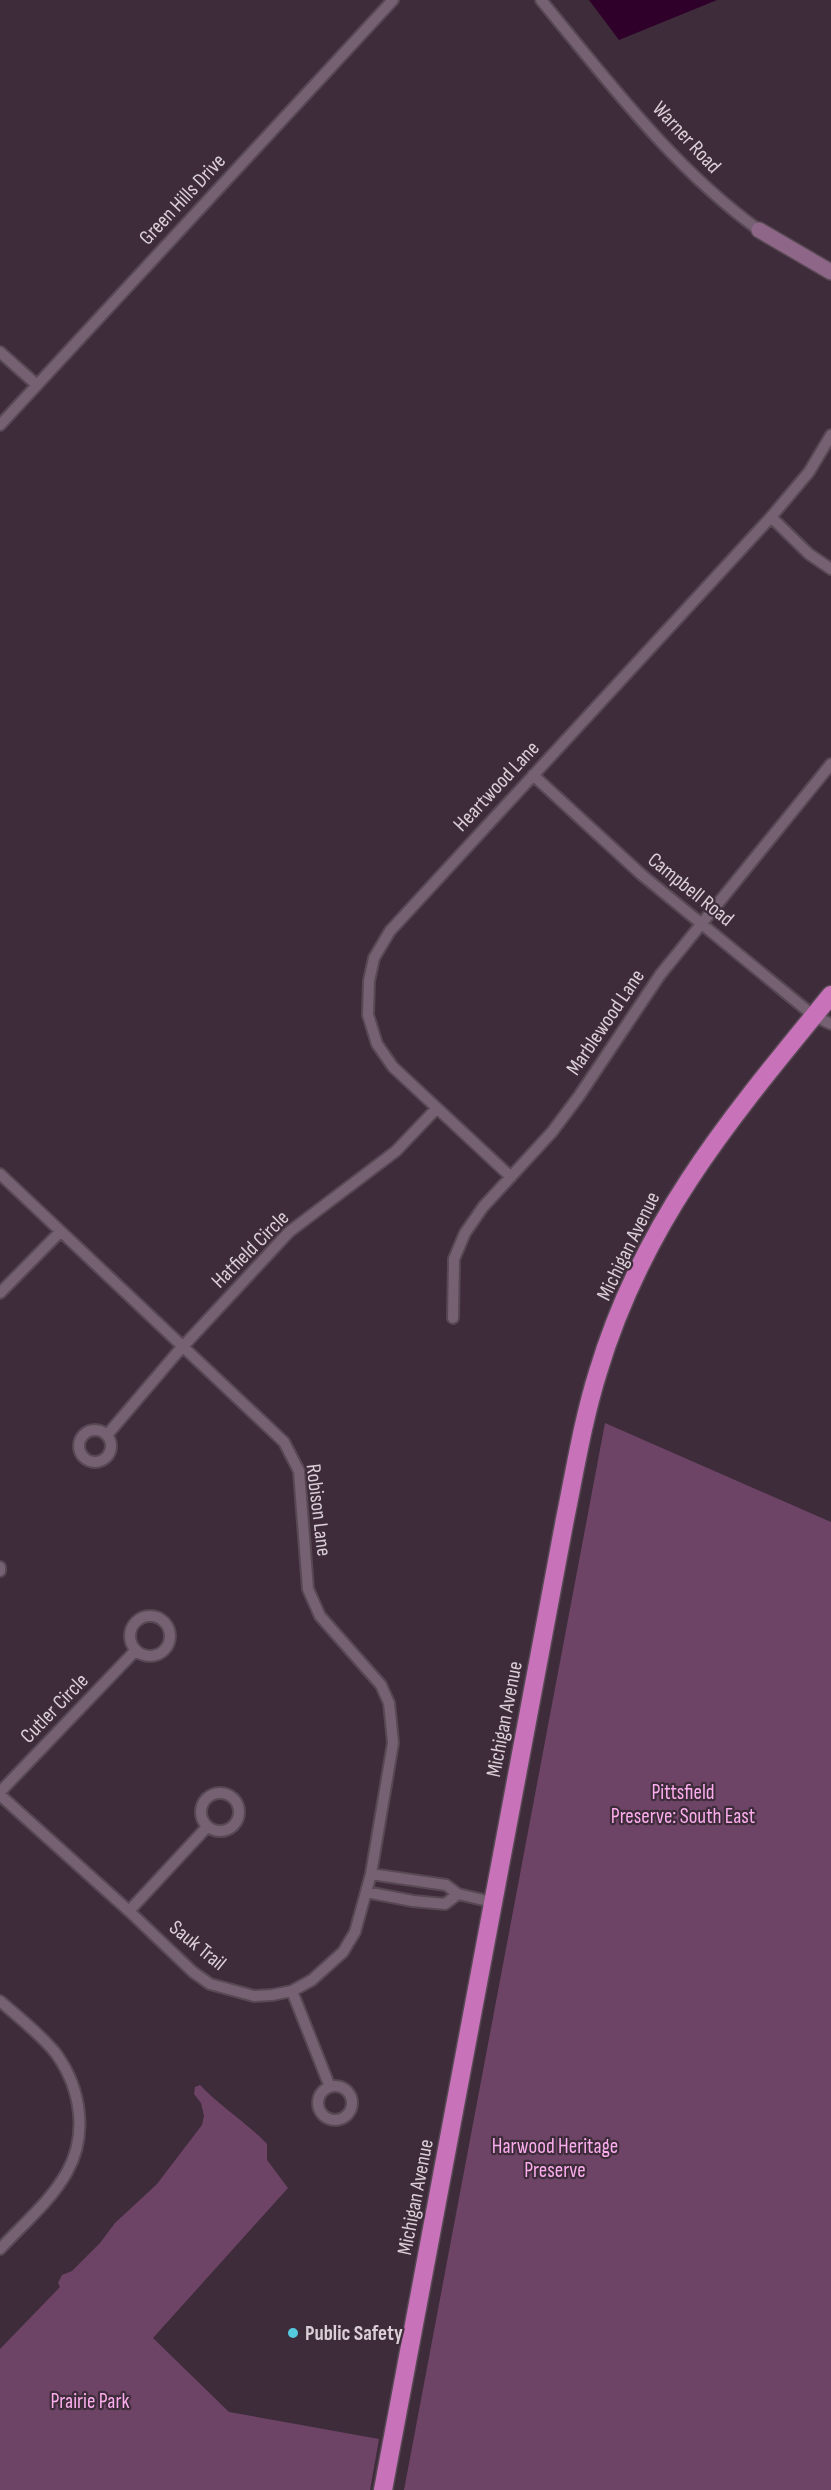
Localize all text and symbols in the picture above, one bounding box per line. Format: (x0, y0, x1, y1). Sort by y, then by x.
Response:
street label: Warner Road (647, 96, 726, 178)
street label: Green Hills Drive (134, 149, 231, 250)
street label: Heartwood Lane (448, 736, 545, 837)
street label: Campbell Road (643, 847, 739, 932)
street label: Marblewood Lane (561, 965, 650, 1080)
street label: Michigan Avenue (591, 1188, 665, 1305)
street label: Hatfield Circle (206, 1205, 294, 1293)
street label: Robison Lane (300, 1463, 337, 1558)
street label: Michigan Avenue (481, 1659, 528, 1779)
street label: Cutler Circle (15, 1668, 94, 1749)
park label: Pittsfield Preserve: South East (611, 1780, 755, 1829)
street label: Sauk Trail (164, 1915, 231, 1976)
park label: Harwood Heritage Preserve (492, 2134, 618, 2183)
street label: Michigan Avenue (392, 2137, 439, 2257)
place label: Public Safety (305, 2321, 403, 2346)
marker: Public Safety (286, 2326, 300, 2340)
park label: Prairie Park (51, 2389, 129, 2414)

